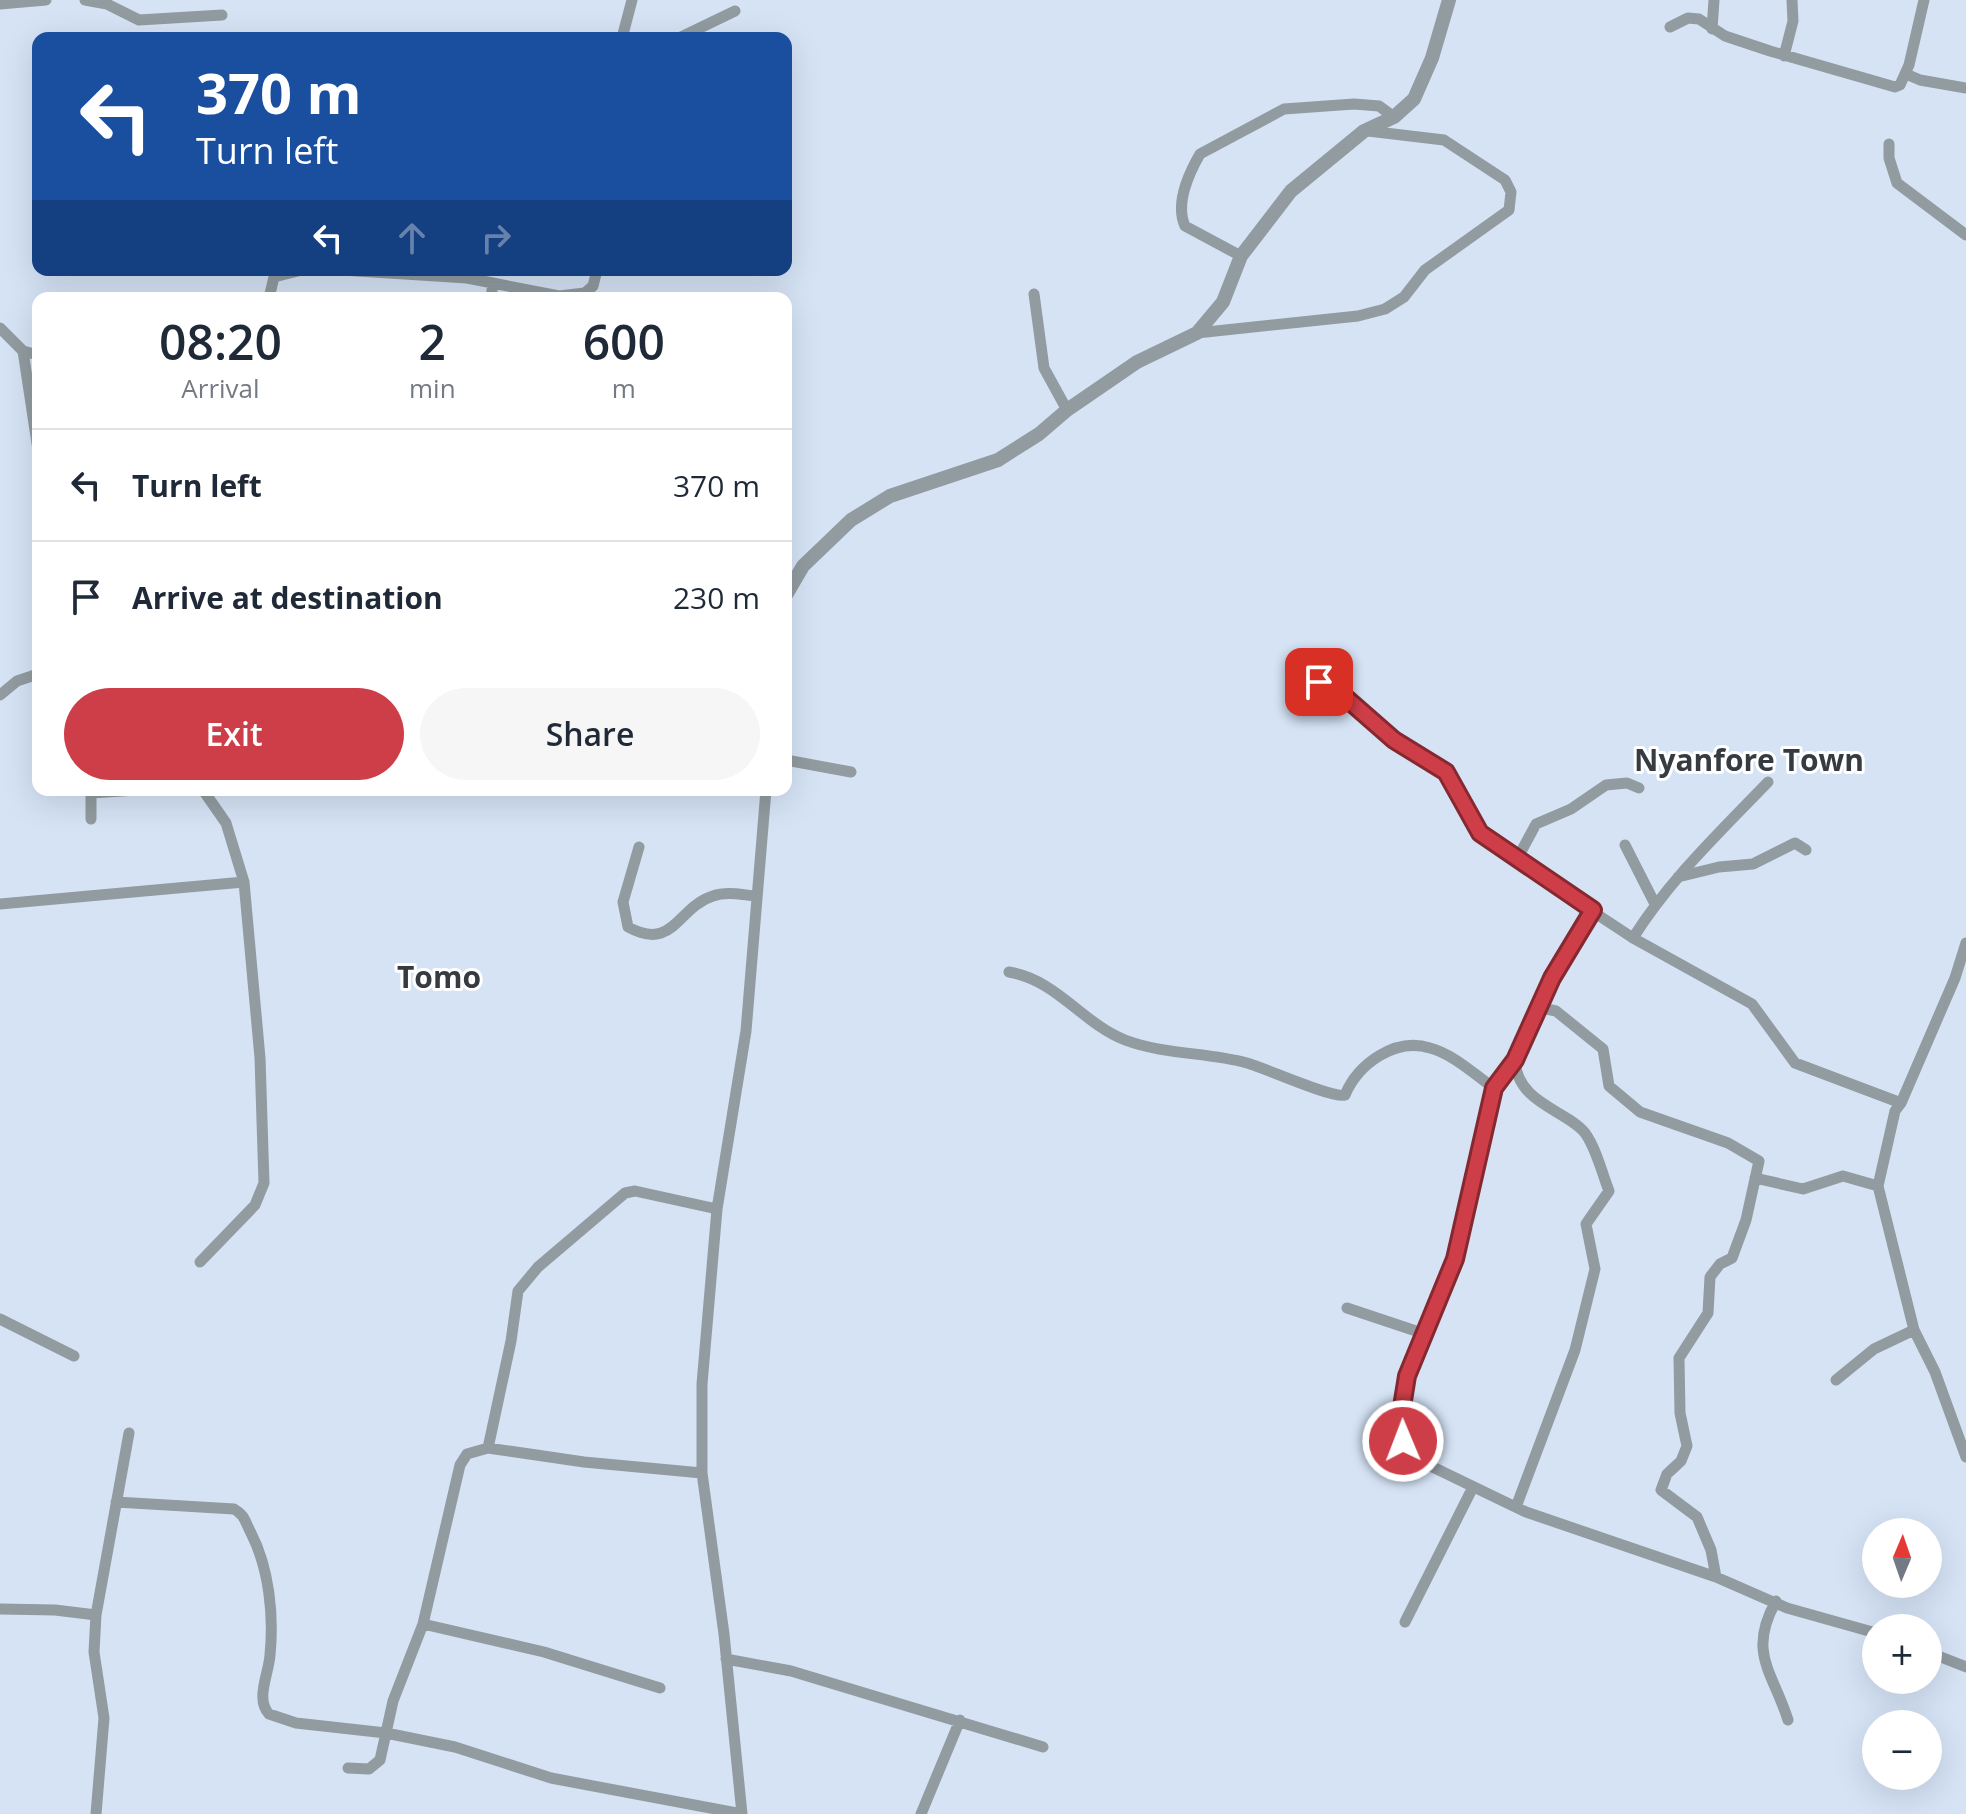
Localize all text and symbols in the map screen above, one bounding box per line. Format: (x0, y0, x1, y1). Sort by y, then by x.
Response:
text: 370 m (196, 54, 362, 130)
icon: left (64, 64, 168, 168)
text: Turn left (196, 126, 338, 175)
icon: left (306, 216, 350, 260)
icon: ahead (390, 216, 434, 260)
icon: right (474, 216, 518, 260)
text: 08:20 (159, 309, 282, 374)
text: 2 (419, 309, 446, 374)
text: 600 (583, 309, 665, 374)
text: Arrival (181, 370, 260, 406)
text: min (409, 370, 456, 406)
text: m (612, 370, 636, 406)
icon: left (64, 463, 108, 507)
text: Turn left (132, 465, 262, 506)
text: 370 m (673, 465, 760, 506)
icon: arrive (64, 575, 108, 619)
text: Arrive at destination (132, 577, 443, 618)
text: 230 m (673, 577, 760, 618)
pin (1285, 648, 1353, 716)
icon: arrive (1297, 660, 1341, 704)
button: Exit (64, 688, 404, 780)
button: Share (420, 688, 760, 780)
district label: Nyanfore Town (1634, 739, 1864, 780)
district label: Tomo (397, 956, 481, 997)
position arrow (1361, 1399, 1445, 1483)
north arrow (1862, 1518, 1942, 1598)
map controls (1862, 1518, 1942, 1790)
button: + (1862, 1614, 1942, 1694)
button: − (1862, 1710, 1942, 1790)

